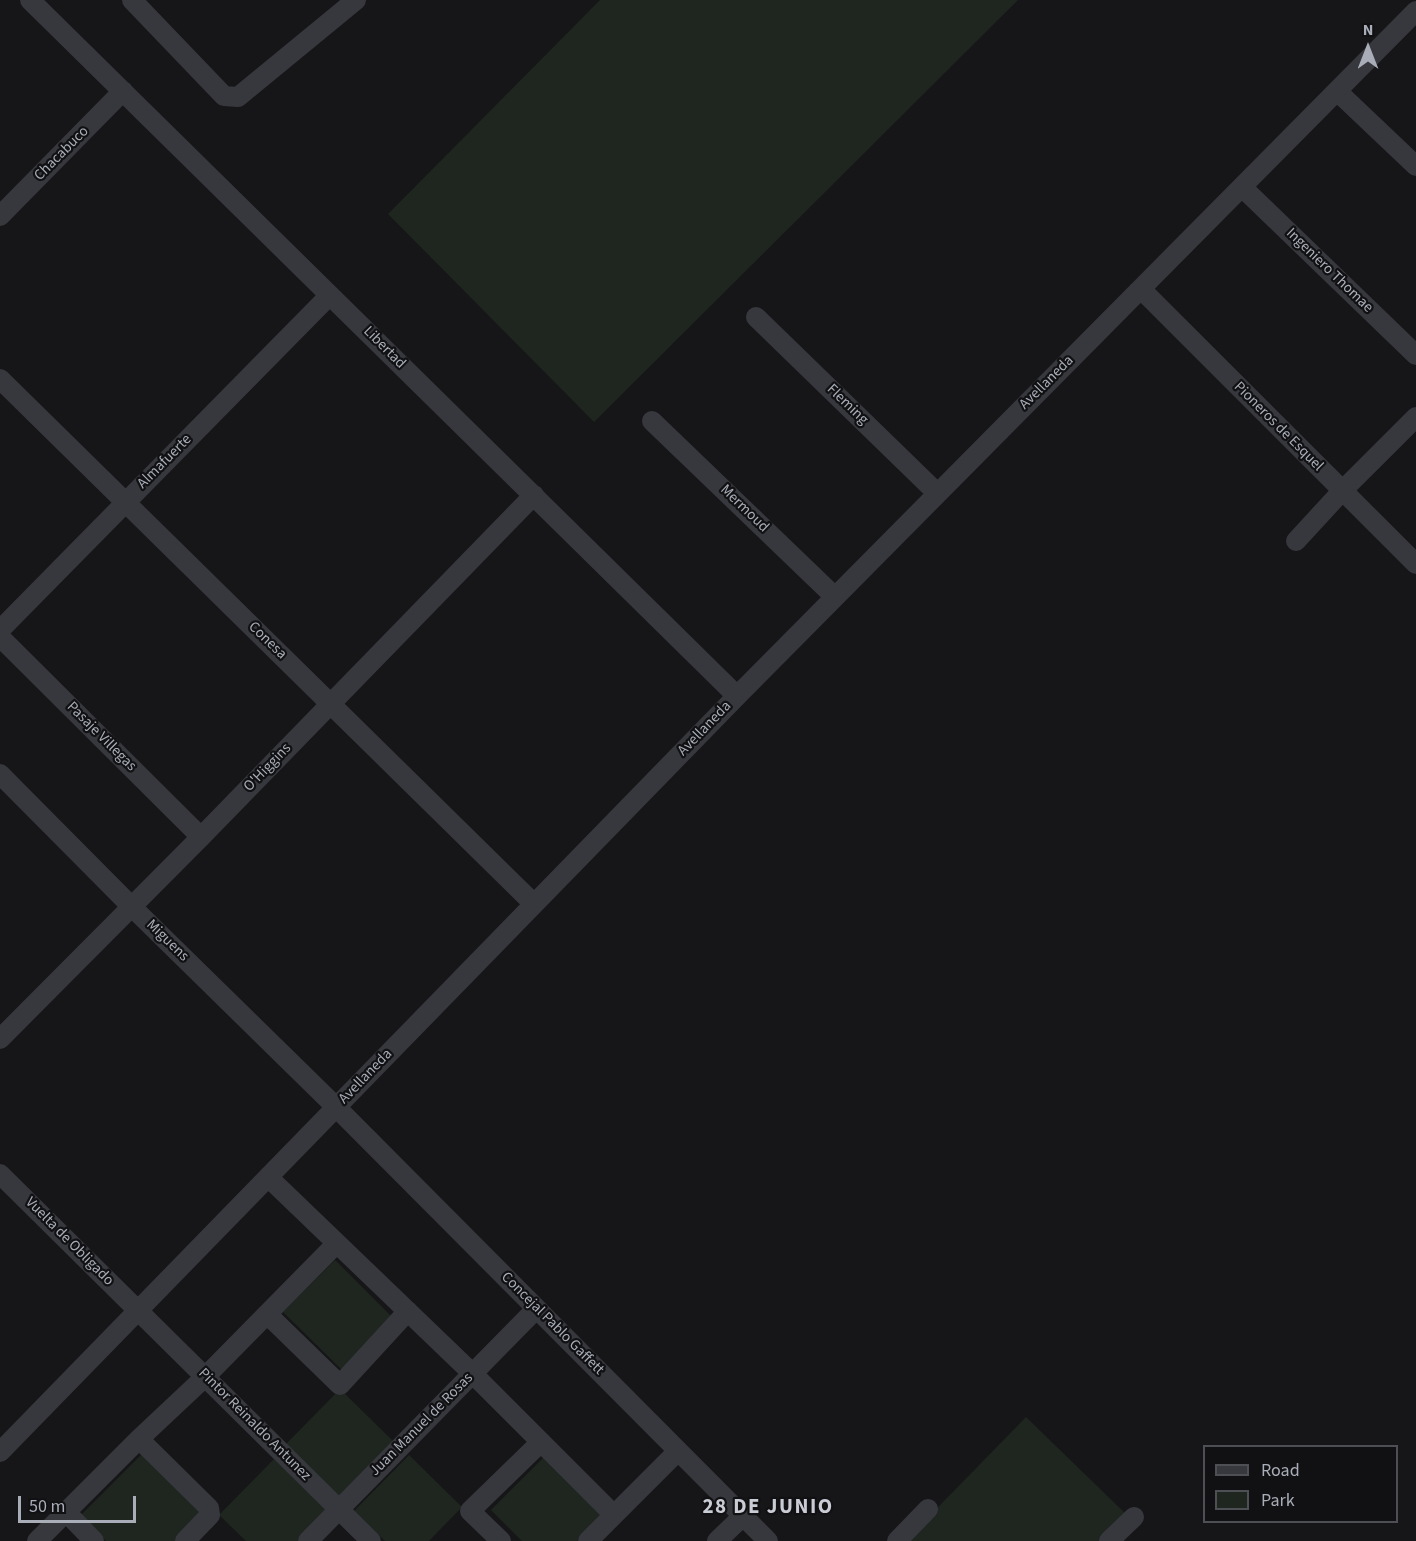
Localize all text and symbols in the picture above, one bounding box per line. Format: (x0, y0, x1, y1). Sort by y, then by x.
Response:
north arrow (1338, 18, 1398, 78)
text: N (1363, 19, 1373, 41)
street label: Chacabuco (31, 123, 93, 185)
street label: Ingeniero Thomae (1282, 225, 1376, 317)
street label: Libertad (359, 323, 409, 373)
street label: Avellaneda (1016, 352, 1078, 414)
street label: Pioneros de Esquel (1230, 379, 1326, 475)
street label: Fleming (823, 381, 871, 429)
street label: Almafuerte (134, 431, 196, 493)
street label: Mermoud (716, 481, 772, 537)
street label: Conesa (244, 618, 290, 664)
street label: Pasaje Villegas (62, 698, 140, 776)
street label: Avellaneda (675, 698, 735, 760)
street label: O'Higgins (241, 740, 295, 796)
street label: Miguens (142, 916, 192, 966)
street label: Avellaneda (336, 1046, 396, 1108)
street label: Vuelta de Obligado (21, 1194, 117, 1290)
street label: Concejal Pablo Gaffett (497, 1269, 607, 1379)
street label: Pintor Reinaldo Antunez (194, 1365, 314, 1485)
street label: Juan Manuel de Rosas (367, 1370, 477, 1480)
legend (1203, 1445, 1398, 1523)
text: Road (1261, 1458, 1300, 1483)
scale bar (21, 1484, 140, 1522)
text: Park (1261, 1488, 1295, 1513)
text: 50 m (29, 1494, 65, 1519)
district label: 28 DE JUNIO (702, 1495, 834, 1521)

